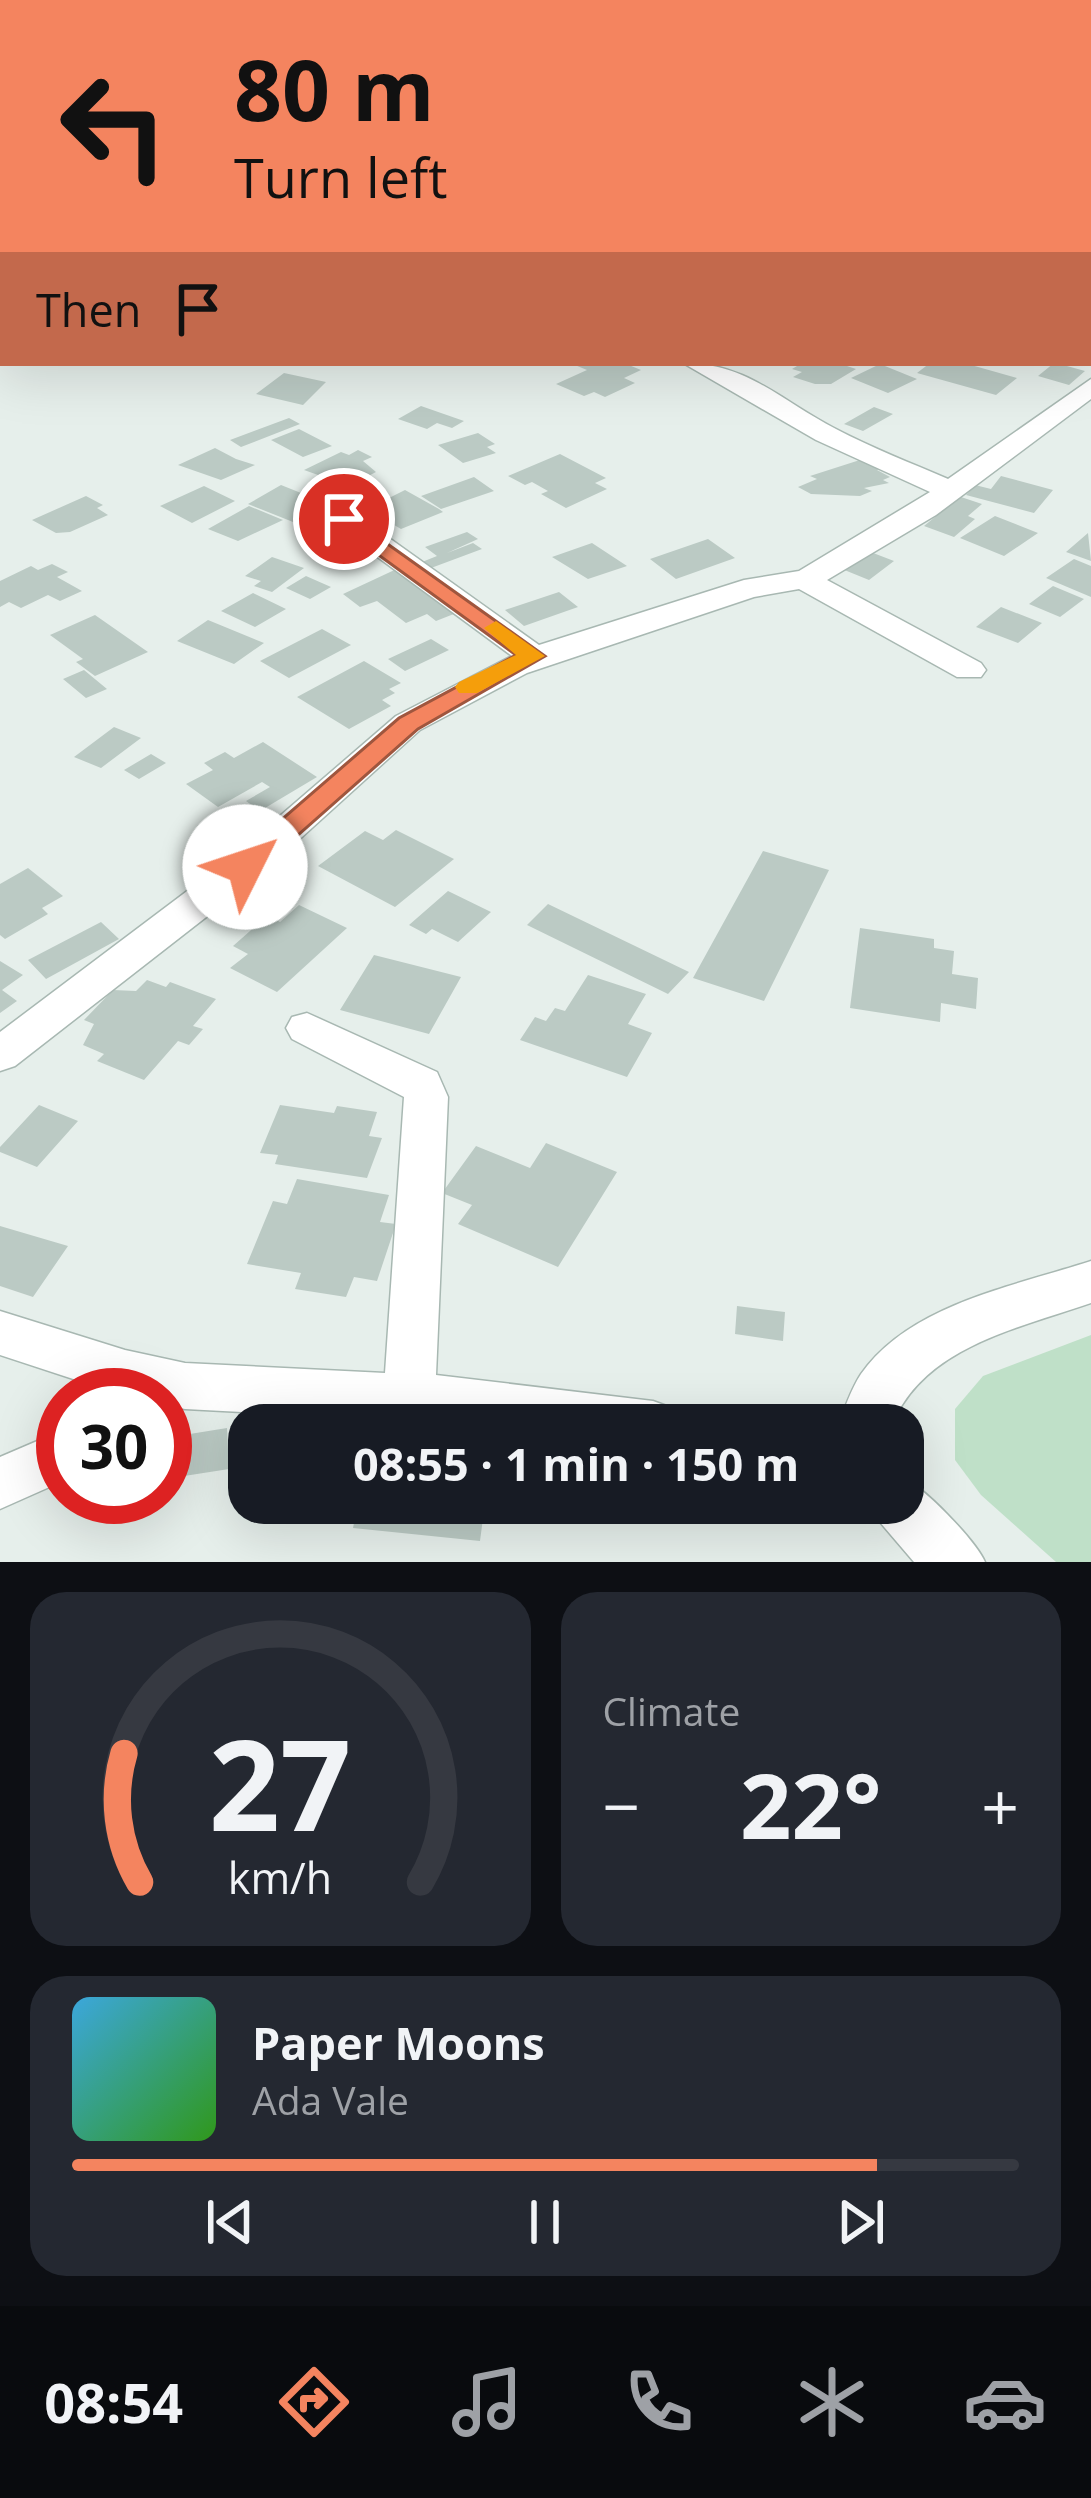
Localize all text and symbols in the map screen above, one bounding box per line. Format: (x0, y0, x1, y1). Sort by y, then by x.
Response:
text: 80 m (234, 31, 434, 146)
icon: left (36, 48, 192, 204)
text: Turn left (234, 140, 447, 214)
icon: arrive (165, 276, 231, 342)
text: Then (36, 279, 141, 340)
pin (293, 468, 395, 570)
icon: arrive (311, 486, 377, 552)
position arrow (182, 804, 308, 930)
speed limit sign: 30 (36, 1368, 192, 1524)
text: 08:55 · 1 min · 150 m (353, 1433, 799, 1494)
text: Climate (603, 1684, 740, 1737)
text: 27 (209, 1698, 352, 1868)
text: 22° (740, 1743, 881, 1865)
text: − (603, 1760, 640, 1850)
text: + (981, 1760, 1019, 1850)
text: km/h (228, 1848, 332, 1907)
text: Paper Moons (252, 2012, 545, 2073)
text: Ada Vale (252, 2073, 409, 2126)
icon: previous (197, 2189, 263, 2255)
icon: pause (512, 2189, 578, 2255)
icon: next (828, 2189, 894, 2255)
icon: directions (272, 2360, 356, 2444)
icon: music (445, 2360, 529, 2444)
icon: phone (617, 2360, 701, 2444)
icon: climate (790, 2360, 874, 2444)
icon: car (963, 2360, 1047, 2444)
text: 08:54 (44, 2365, 183, 2439)

